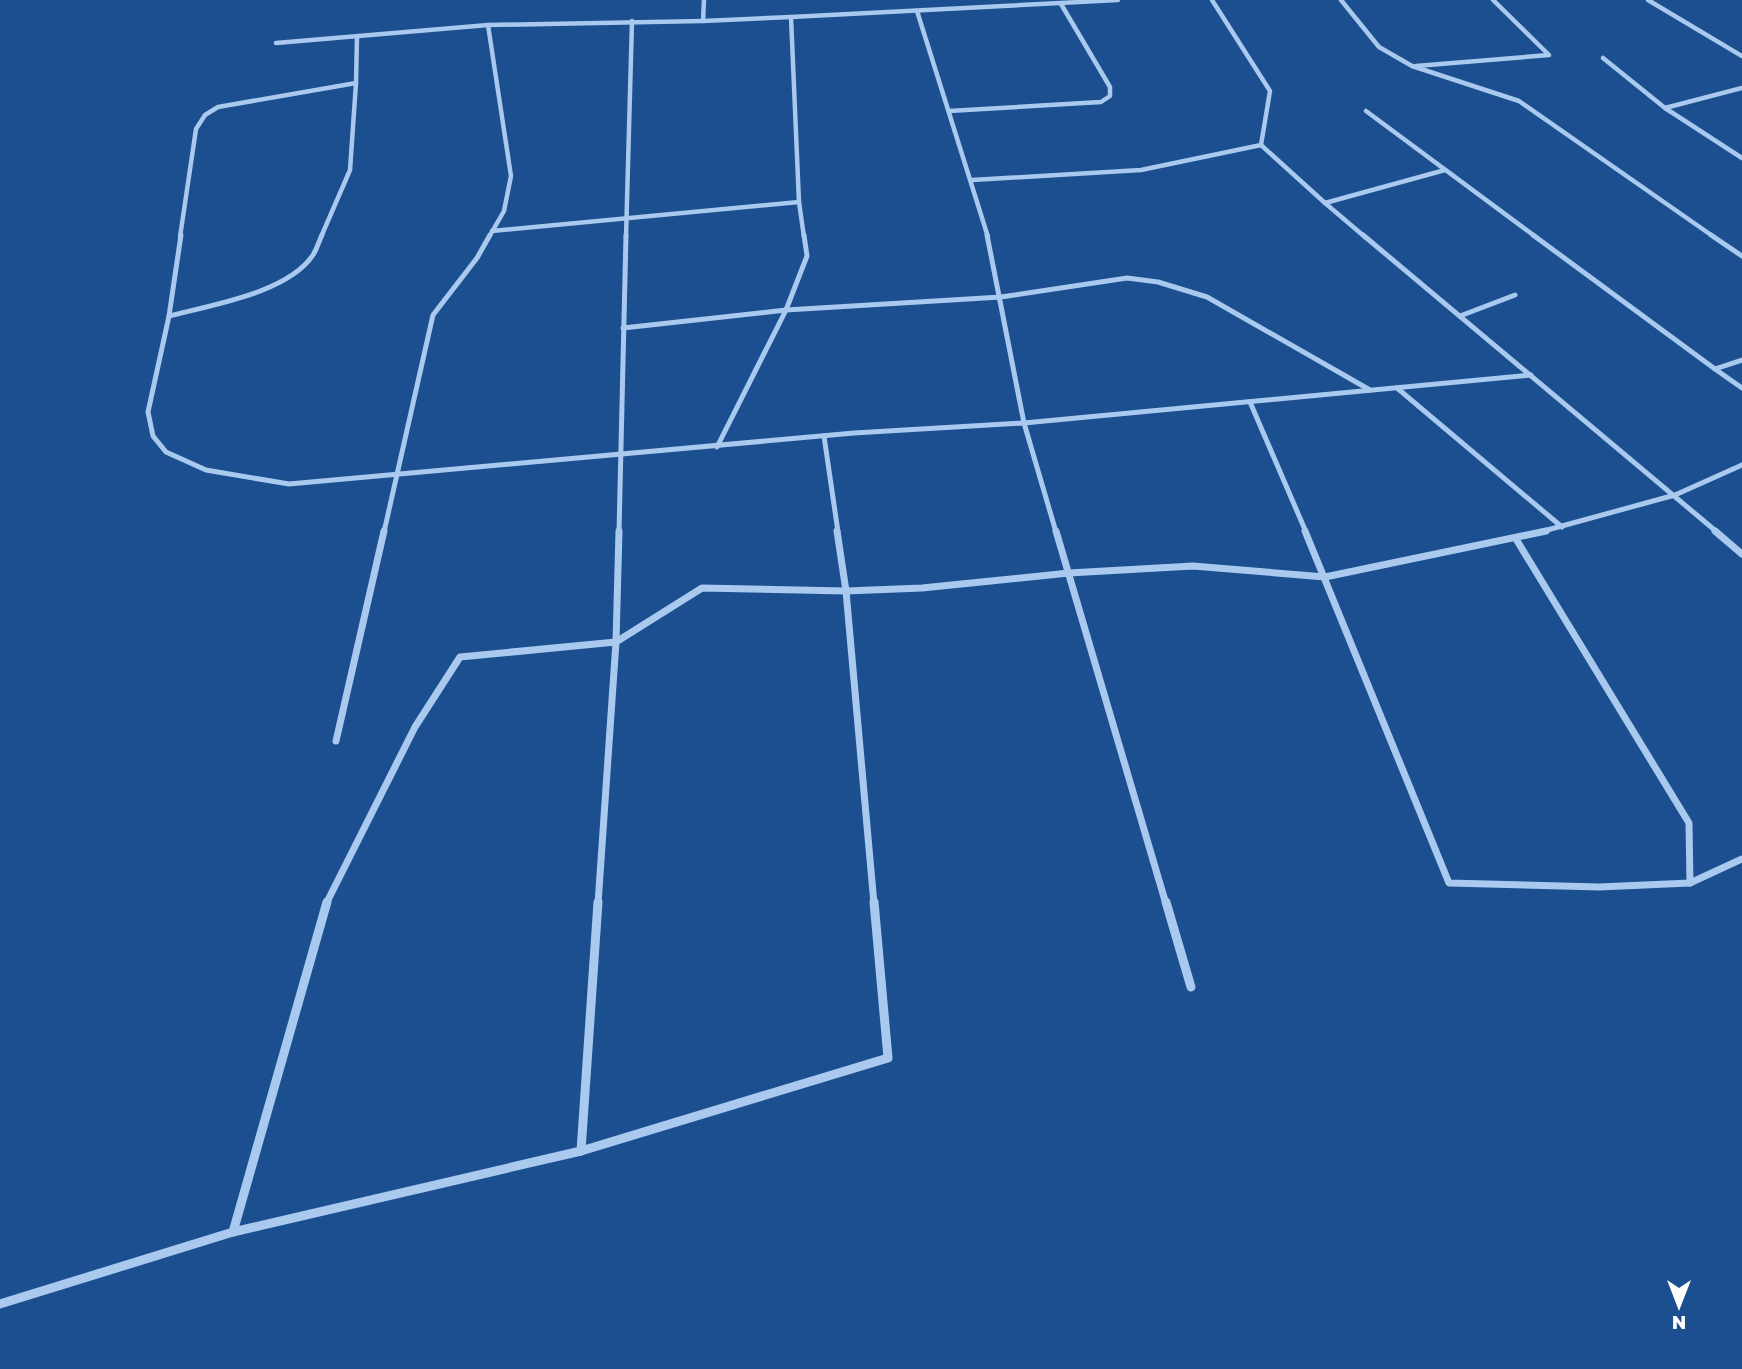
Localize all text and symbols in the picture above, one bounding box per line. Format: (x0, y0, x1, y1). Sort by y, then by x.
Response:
north arrow (1644, 1271, 1714, 1341)
text: N (1672, 1312, 1686, 1335)

